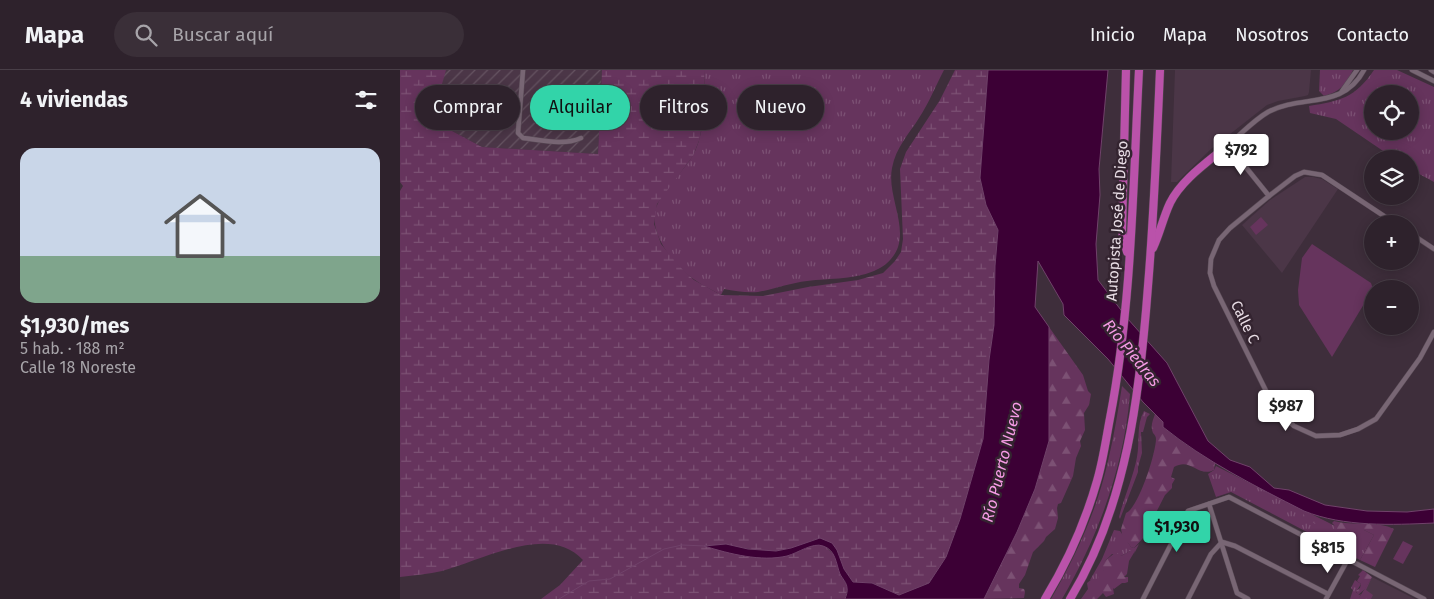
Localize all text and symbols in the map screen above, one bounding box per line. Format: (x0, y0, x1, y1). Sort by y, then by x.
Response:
search box (114, 12, 464, 57)
text: Mapa (25, 21, 84, 49)
icon: search (132, 21, 160, 49)
text: Buscar aquí (172, 23, 273, 46)
text: Inicio (1090, 24, 1135, 46)
text: Mapa (1163, 24, 1207, 46)
text: Nosotros (1235, 24, 1309, 46)
text: Contacto (1337, 24, 1409, 46)
chip: Comprar (415, 85, 520, 130)
chip: Alquilar (530, 85, 630, 130)
chip: Filtros (640, 85, 727, 130)
chip: Nuevo (737, 85, 824, 130)
map controls (1364, 85, 1419, 335)
button: locate (1364, 85, 1419, 140)
icon: filters (352, 86, 380, 114)
text: 4 viviendas (20, 87, 128, 113)
pin: $792 (1211, 134, 1271, 176)
street label: Autopista José de Diego (1102, 140, 1132, 302)
text: $792 (1225, 140, 1257, 159)
button: layers (1364, 150, 1419, 205)
icon: home (155, 181, 245, 271)
button: + (1364, 215, 1419, 270)
button: − (1364, 280, 1419, 335)
street label: Calle C (1227, 298, 1263, 347)
text: $1,930/mes (20, 313, 129, 339)
water label: Río Piedras (1099, 316, 1165, 390)
text: 5 hab. · 188 m² (20, 339, 125, 358)
text: Calle 18 Noreste (20, 358, 136, 377)
pin: $987 (1256, 390, 1316, 432)
text: $987 (1269, 396, 1303, 415)
water label: Río Puerto Nuevo (978, 400, 1026, 524)
pin: $1,930 (1136, 510, 1218, 553)
text: $1,930 (1154, 517, 1200, 536)
pin: $815 (1298, 532, 1358, 574)
text: $815 (1311, 538, 1345, 557)

